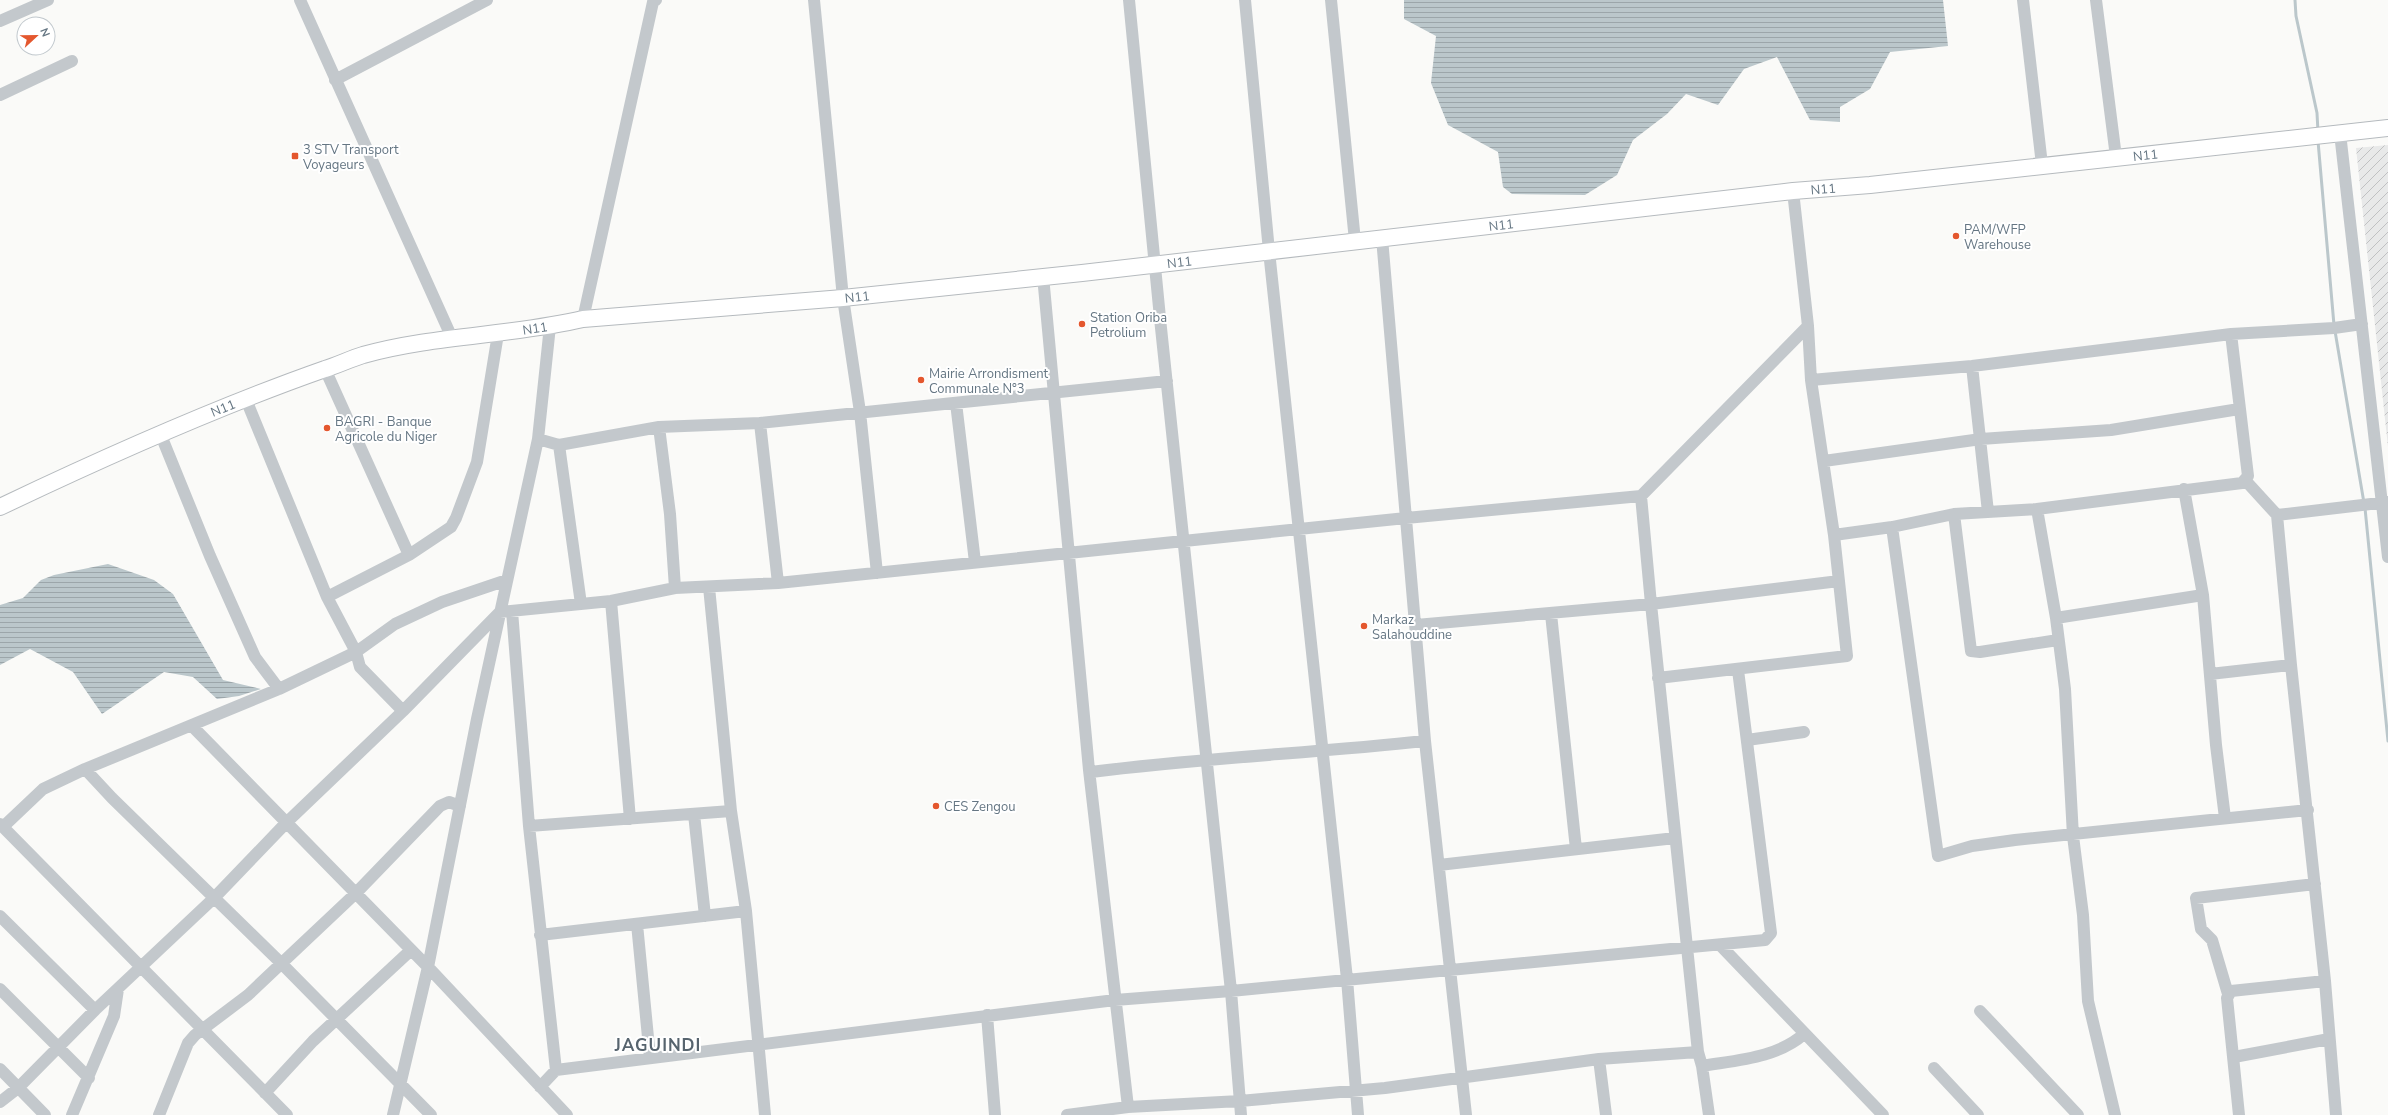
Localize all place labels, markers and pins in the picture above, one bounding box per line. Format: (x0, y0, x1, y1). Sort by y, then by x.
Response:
place label: 3 STV Transport Voyageurs (302, 141, 399, 174)
marker: 3 STV Transport Voyageurs (290, 151, 300, 161)
place label: PAM/WFP Warehouse (1964, 221, 2031, 254)
marker: PAM/WFP Warehouse (1951, 231, 1961, 241)
place label: Station Oriba Petrolium (1090, 309, 1167, 342)
marker: Station Oriba Petrolium (1077, 319, 1087, 329)
place label: Mairie Arrondisment Communale N°3 (929, 365, 1049, 398)
marker: Mairie Arrondisment Communale N°3 (916, 375, 926, 385)
place label: BAGRI - Banque Agricole du Niger (335, 413, 437, 446)
marker: BAGRI - Banque Agricole du Niger (322, 423, 332, 433)
place label: Markaz Salahouddine (1372, 611, 1452, 644)
marker: Markaz Salahouddine (1359, 621, 1369, 631)
place label: CES Zengou (944, 798, 1015, 816)
marker: CES Zengou (931, 801, 941, 811)

